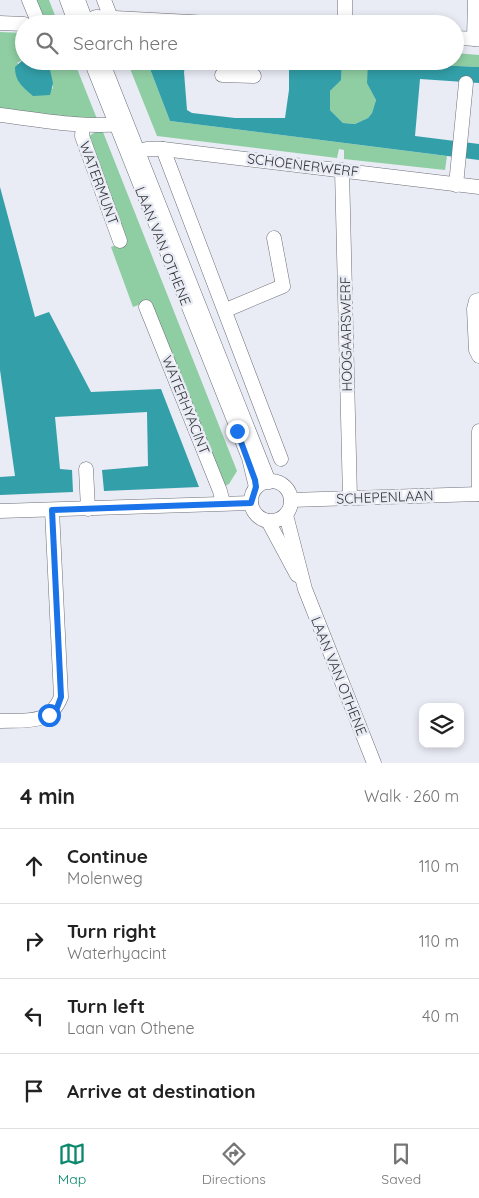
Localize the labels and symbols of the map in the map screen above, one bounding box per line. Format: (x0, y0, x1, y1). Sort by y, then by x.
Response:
street label: WATERMUNT (76, 139, 122, 227)
street label: SCHOENERWERF (246, 149, 360, 181)
street label: LAAN VAN OTHENE (131, 184, 195, 308)
street label: HOOGAARSWERF (336, 276, 356, 392)
street label: WATERHYACINT (158, 353, 214, 457)
route end (226, 420, 249, 443)
street label: SCHEPENLAAN (336, 486, 434, 508)
street label: LAAN VAN OTHENE (307, 614, 371, 738)
route start (38, 704, 61, 727)

